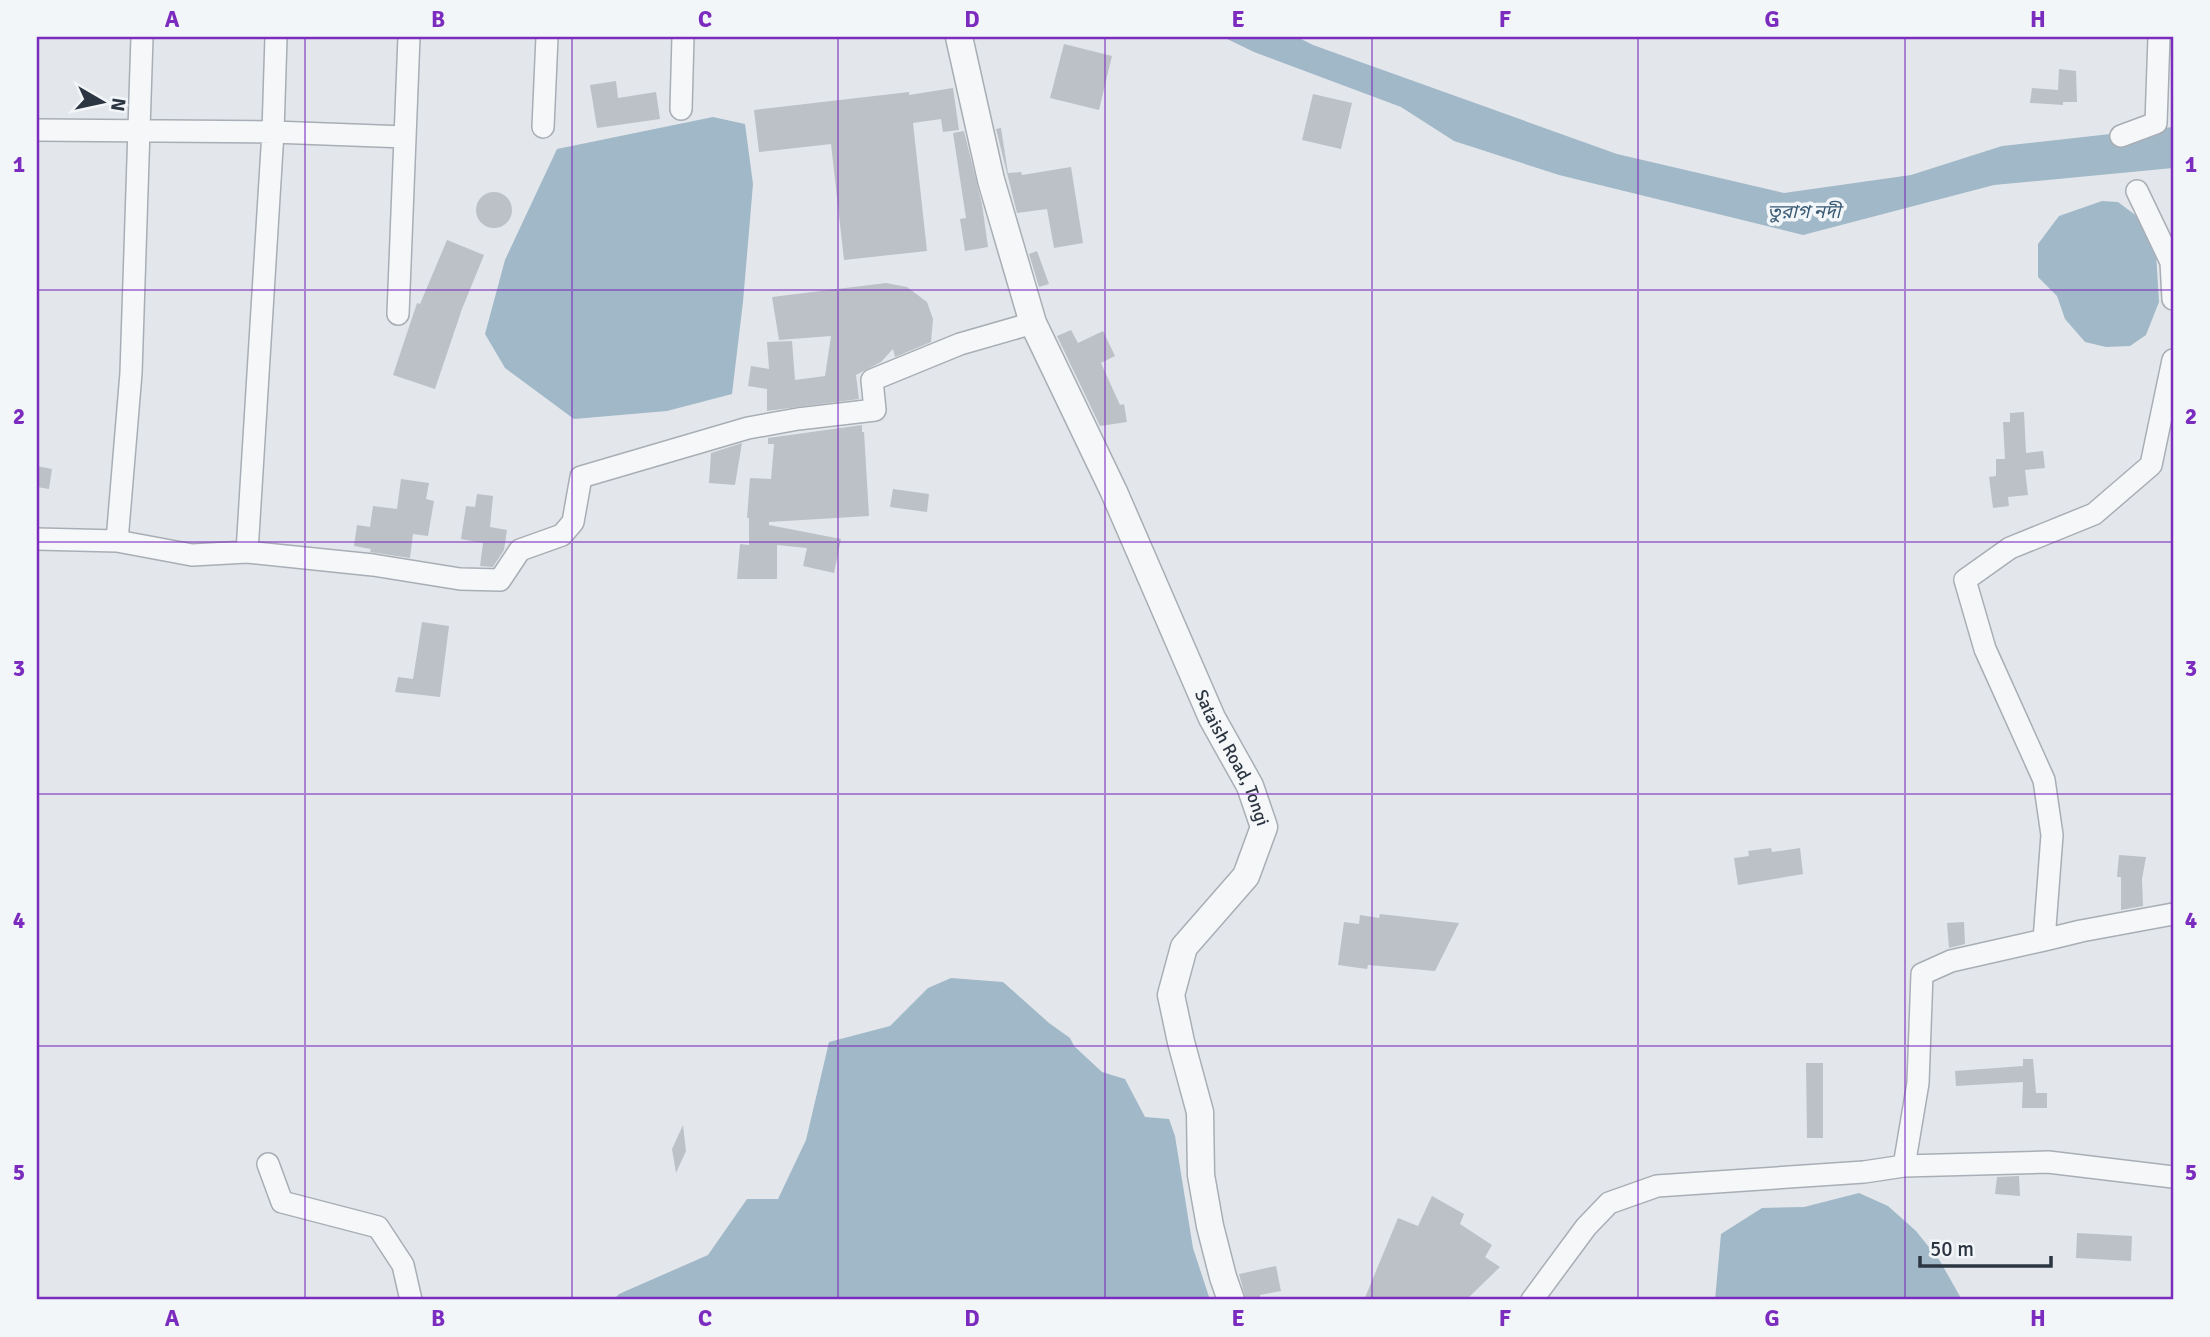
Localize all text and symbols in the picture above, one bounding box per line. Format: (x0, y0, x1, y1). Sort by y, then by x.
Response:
text: A (165, 5, 180, 34)
text: B (431, 5, 445, 34)
text: C (698, 5, 712, 34)
text: D (964, 5, 980, 34)
text: E (1231, 5, 1245, 34)
text: F (1499, 5, 1511, 34)
text: G (1764, 5, 1780, 34)
text: H (2030, 5, 2046, 34)
north arrow (66, 66, 136, 136)
text: N (105, 96, 131, 113)
text: 1 (13, 150, 25, 179)
text: 1 (2185, 150, 2197, 179)
water label: তুরাগ নদী (1767, 200, 1845, 224)
text: 2 (13, 402, 25, 431)
text: 2 (2185, 402, 2197, 431)
text: 3 (13, 654, 25, 683)
text: 3 (2185, 654, 2197, 683)
street label: Sataish Road, Tongi (1190, 686, 1274, 829)
text: 4 (13, 906, 25, 935)
text: 4 (2185, 906, 2197, 935)
text: 5 (13, 1158, 25, 1187)
text: 5 (2185, 1158, 2197, 1187)
scale bar (1920, 1225, 2051, 1269)
text: 50 m (1930, 1236, 1974, 1262)
text: A (165, 1304, 180, 1333)
text: B (431, 1304, 445, 1333)
text: C (698, 1304, 712, 1333)
text: D (964, 1304, 980, 1333)
text: E (1231, 1304, 1245, 1333)
text: F (1499, 1304, 1511, 1333)
text: G (1764, 1304, 1780, 1333)
text: H (2030, 1304, 2046, 1333)

